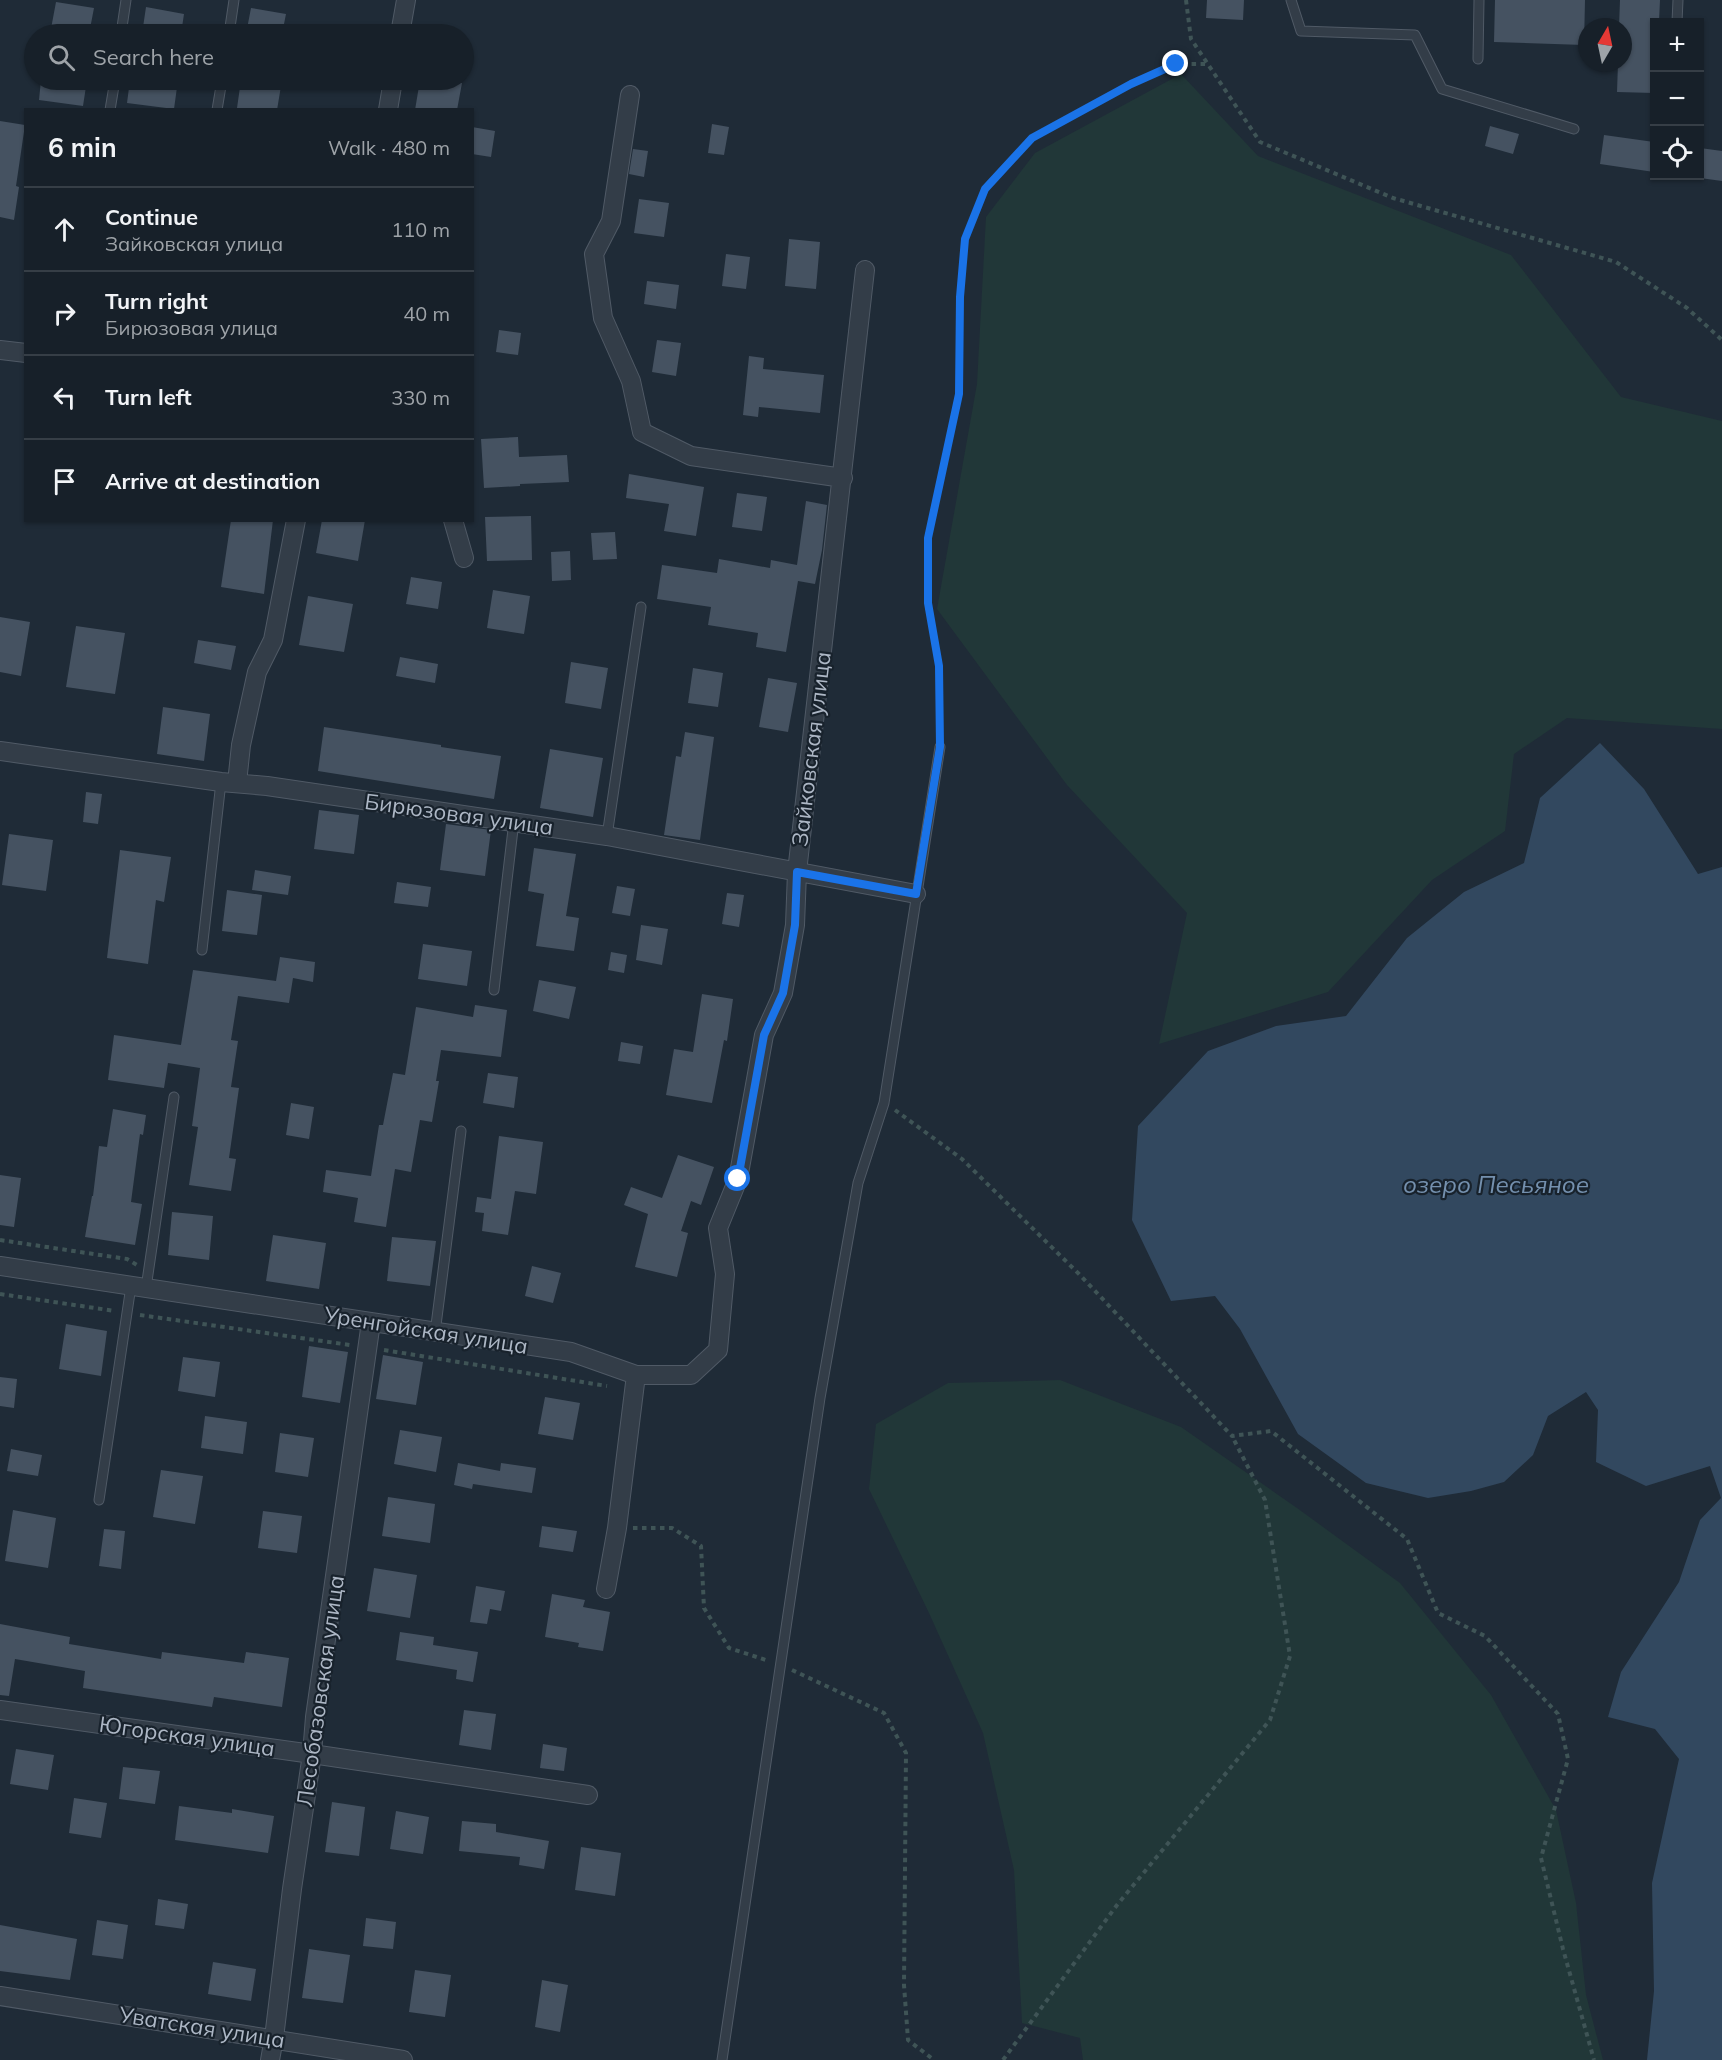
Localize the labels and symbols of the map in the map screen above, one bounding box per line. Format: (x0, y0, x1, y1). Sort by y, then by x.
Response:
north arrow (1578, 18, 1632, 72)
route end (1162, 50, 1188, 76)
street label: Зайковская улица (785, 650, 837, 848)
street label: Бирюзовая улица (363, 787, 555, 841)
route start (724, 1165, 750, 1191)
water label: озеро Песьяное (1403, 1169, 1589, 1199)
street label: Уренгойская улица (321, 1300, 530, 1360)
street label: Лесобазовская улица (290, 1573, 350, 1809)
street label: Югорская улица (97, 1710, 277, 1762)
street label: Уватская улица (116, 2000, 287, 2054)

